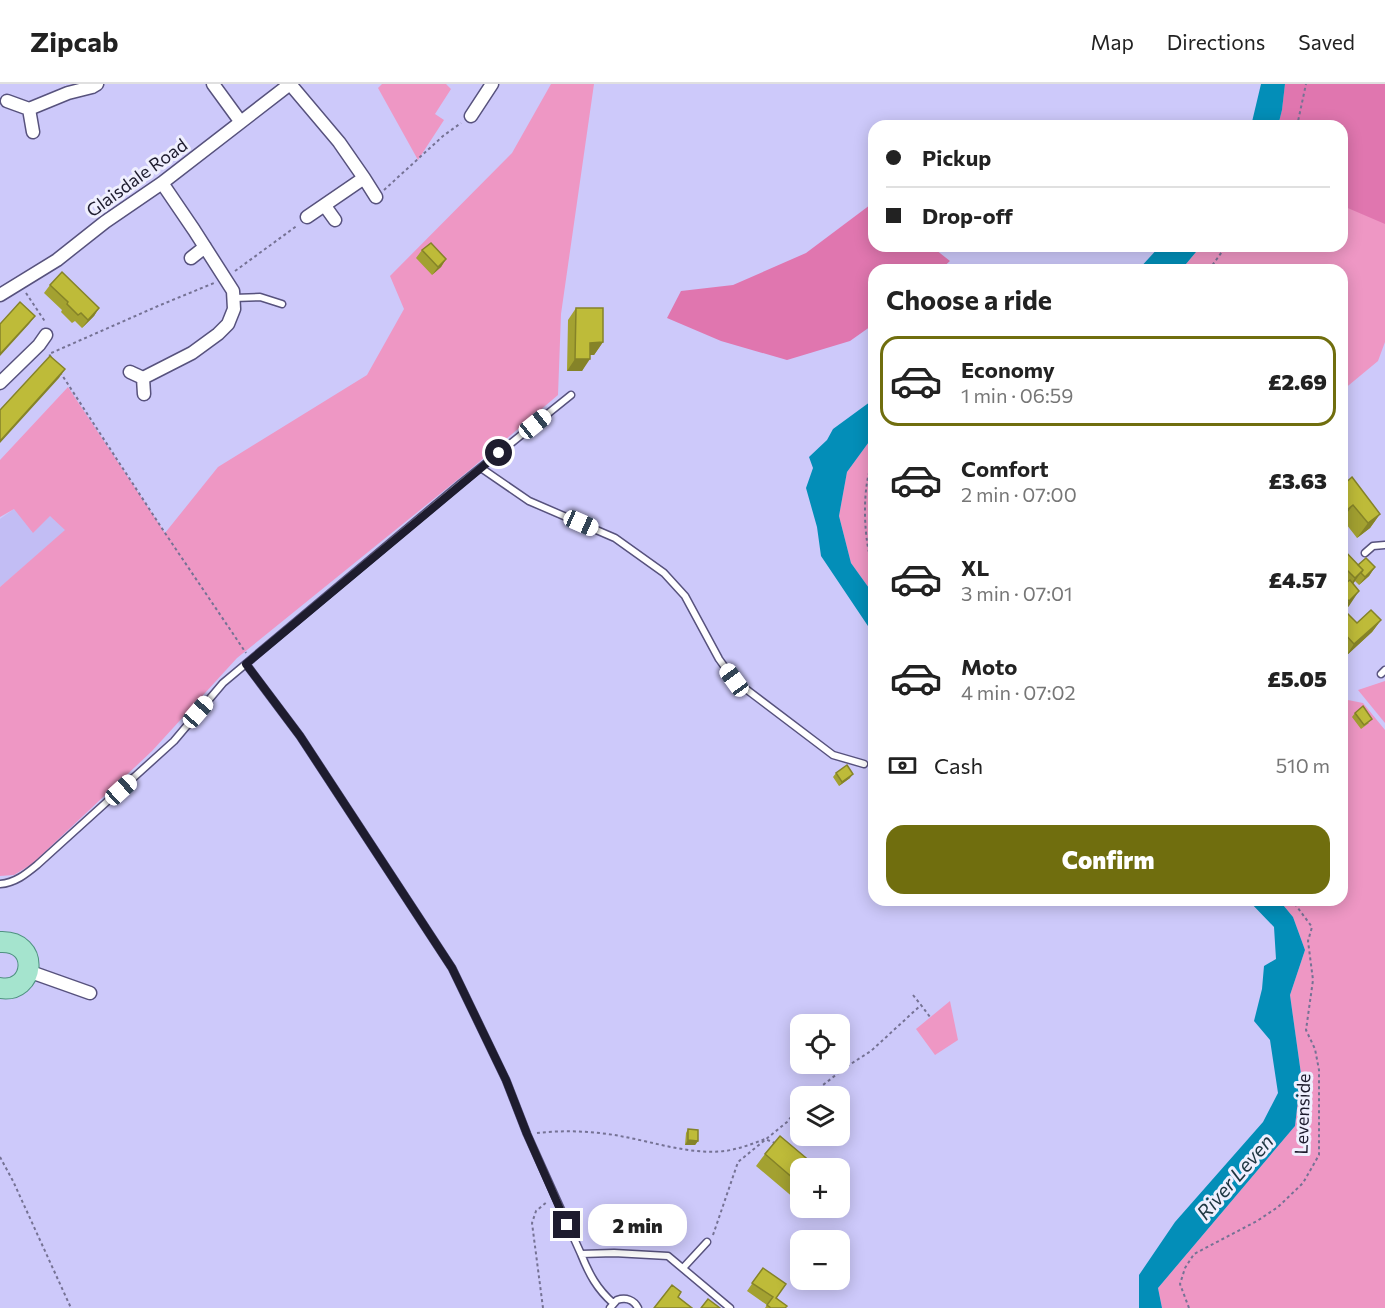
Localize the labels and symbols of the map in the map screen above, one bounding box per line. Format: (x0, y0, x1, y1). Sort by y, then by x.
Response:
street label: Glaisdale Road (82, 133, 191, 221)
car (515, 406, 555, 442)
route start (485, 439, 512, 466)
car (561, 507, 601, 539)
car (716, 660, 752, 700)
car (179, 693, 217, 731)
car (102, 771, 140, 809)
street label: Levenside (1290, 1073, 1314, 1155)
water label: River Leven (1191, 1129, 1278, 1224)
callout: 2 min (588, 1204, 687, 1246)
route end (553, 1211, 580, 1238)

